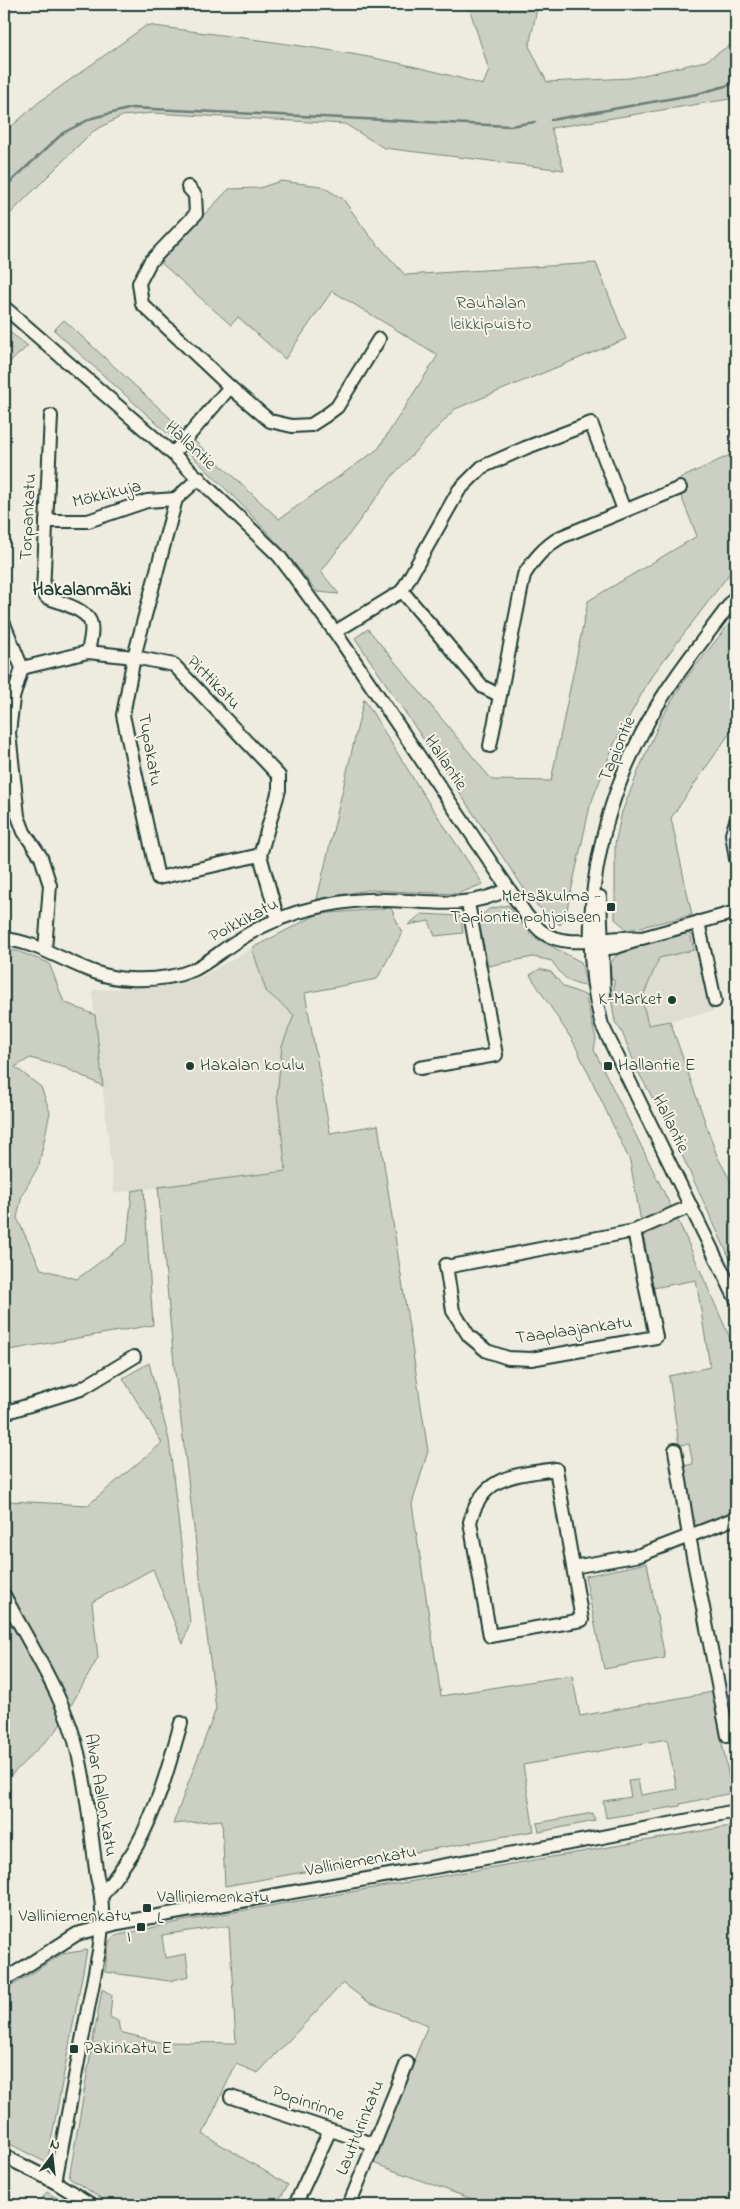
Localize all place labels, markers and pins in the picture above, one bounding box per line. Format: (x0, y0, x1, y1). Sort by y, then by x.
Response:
place label: Metsäkulma - Tapiontie pohjoiseen (450, 884, 601, 931)
marker: Metsäkulma - Tapiontie pohjoiseen (605, 901, 617, 913)
place label: K-Market (598, 987, 662, 1013)
marker: K-Market (666, 994, 678, 1006)
place label: Hakalan koulu (200, 1053, 305, 1079)
place label: Hallantie E (618, 1053, 696, 1079)
marker: Hakalan koulu (184, 1060, 196, 1072)
marker: Hallantie E (602, 1060, 614, 1072)
place label: Valliniemenkatu L (156, 1885, 269, 1932)
marker: Valliniemenkatu L (141, 1902, 153, 1914)
place label: Valliniemenkatu I (18, 1904, 131, 1951)
marker: Valliniemenkatu I (135, 1921, 147, 1933)
place label: Pakinkatu E (84, 2036, 172, 2062)
marker: Pakinkatu E (68, 2043, 80, 2055)

